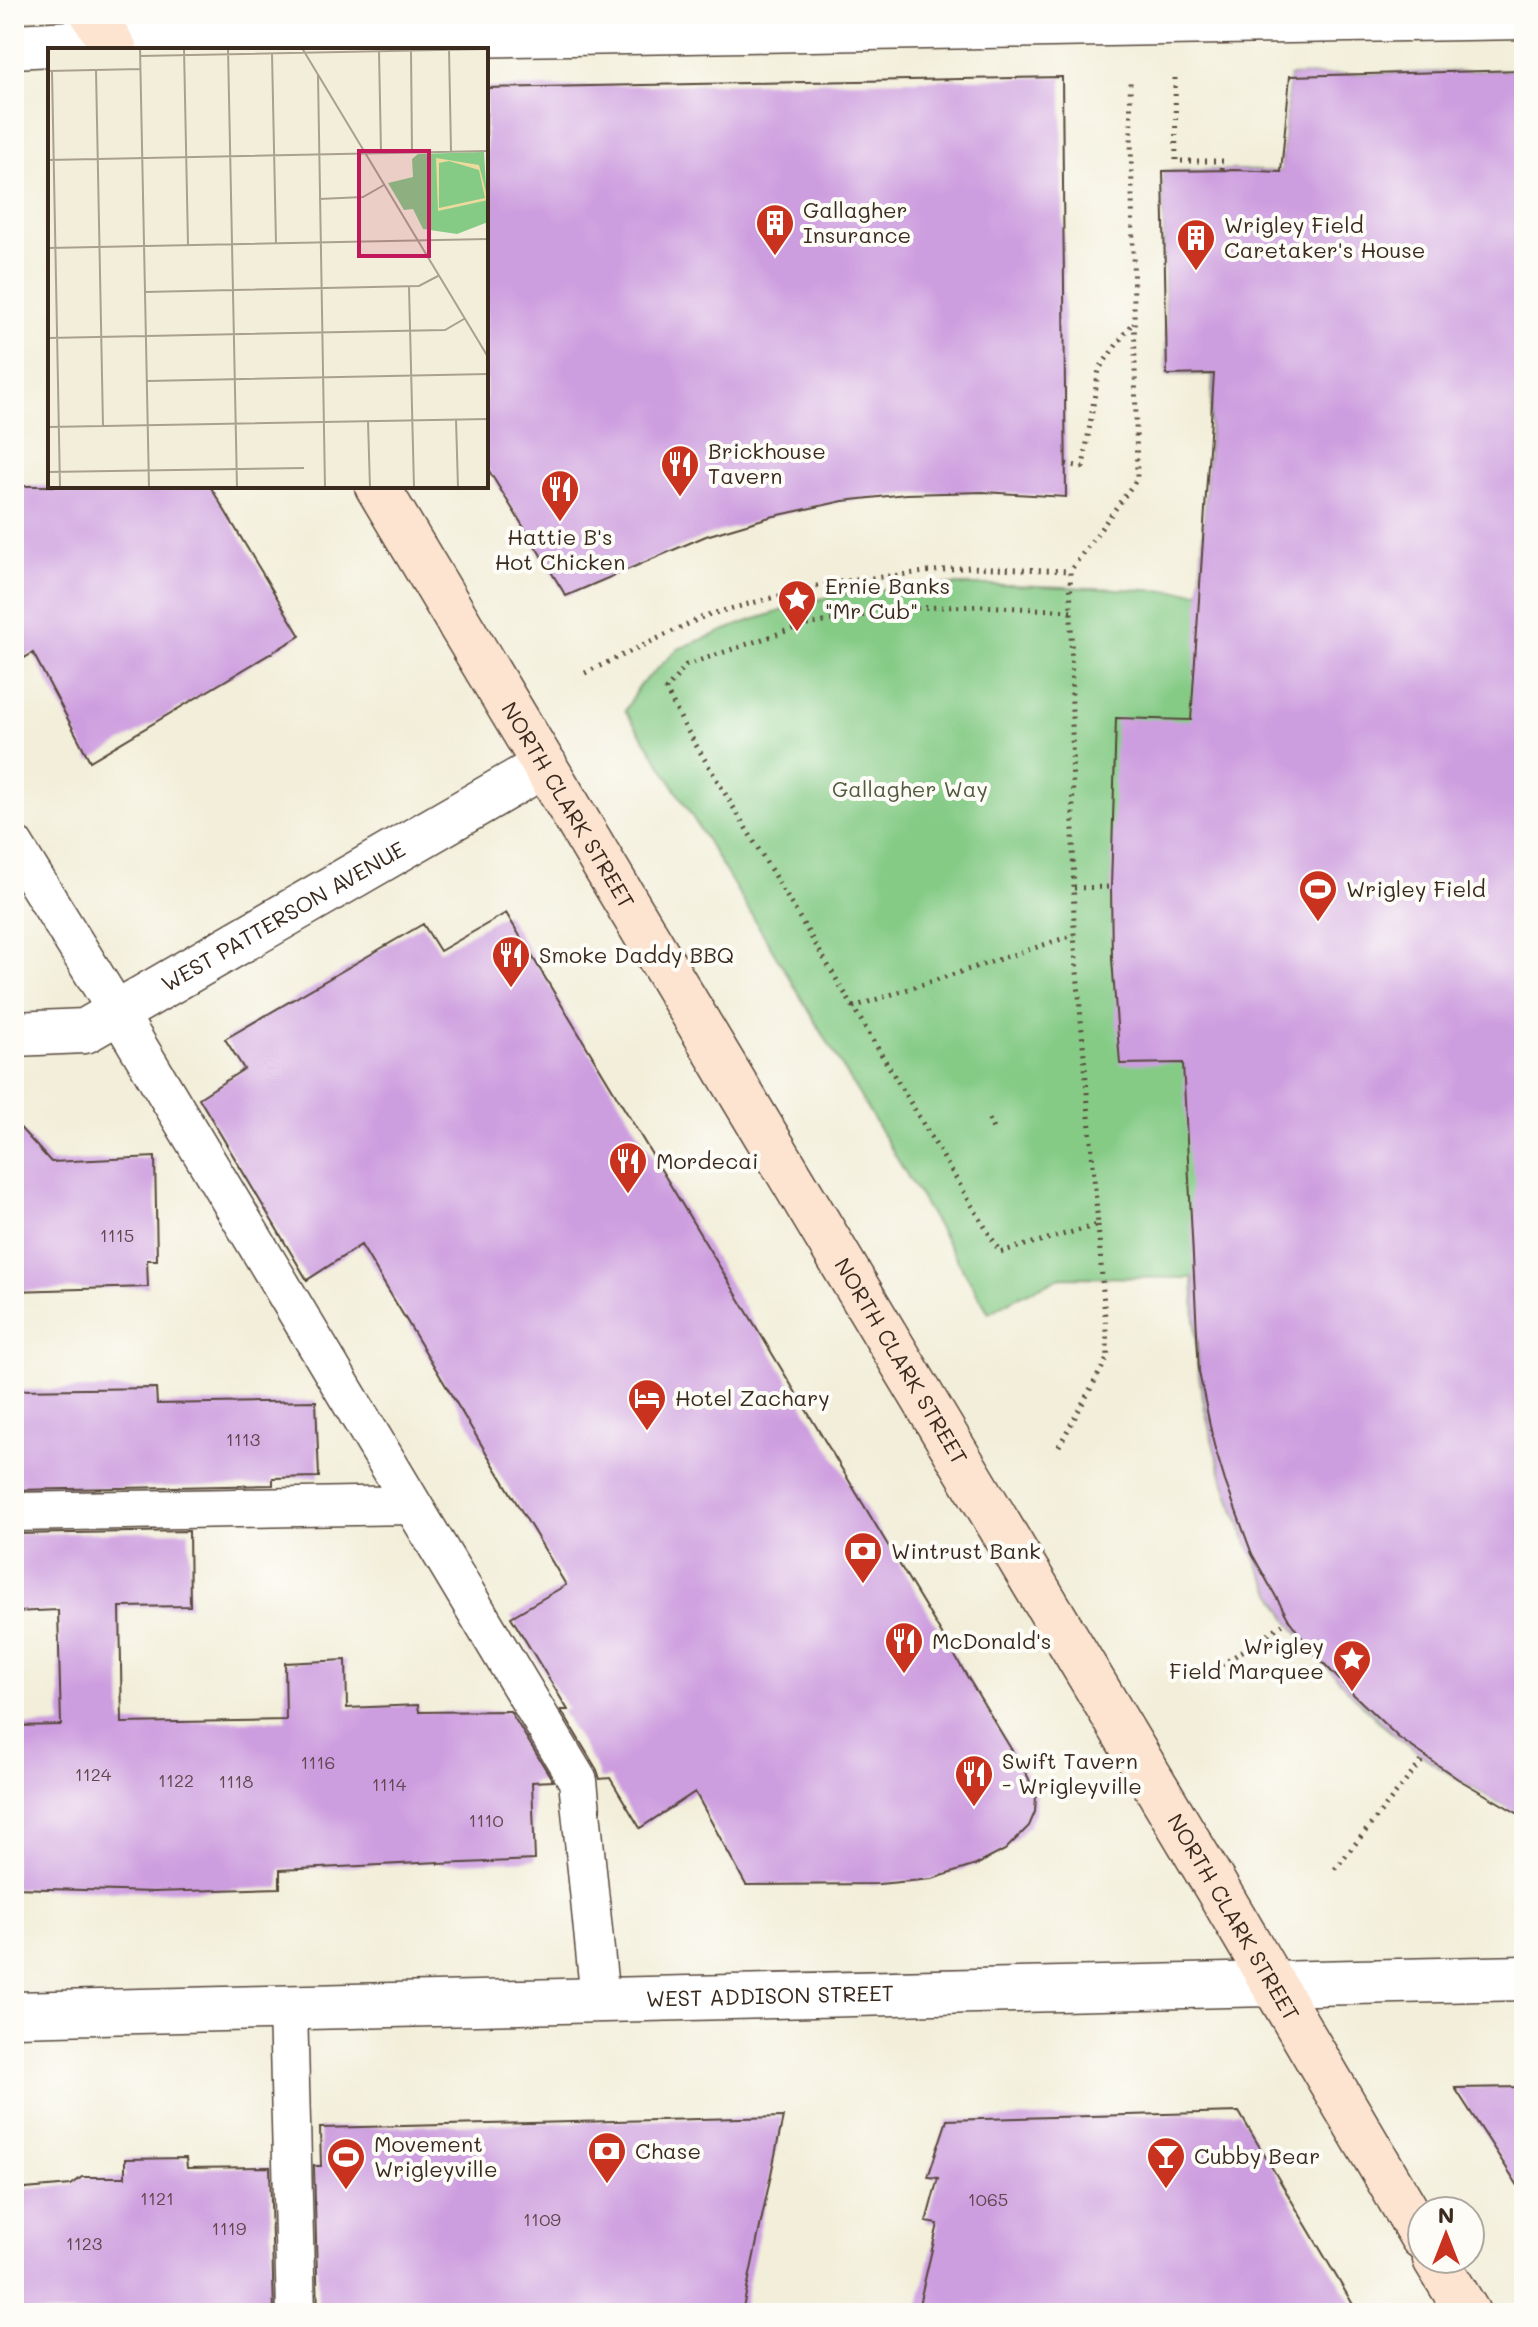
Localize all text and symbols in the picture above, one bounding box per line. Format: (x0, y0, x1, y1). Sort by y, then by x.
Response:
inset map (48, 48, 488, 488)
place label: Gallagher Insurance (803, 195, 911, 249)
building icon: Gallagher Insurance (754, 202, 796, 257)
place label: Wrigley Field Caretaker's House (1224, 210, 1425, 264)
building icon: Wrigley Field Caretaker's House (1175, 217, 1217, 272)
place label: Brickhouse Tavern (708, 436, 826, 490)
restaurant icon: Brickhouse Tavern (659, 443, 701, 498)
restaurant icon: Hattie B's Hot Chicken (539, 468, 581, 523)
place label: Hattie B's Hot Chicken (495, 522, 625, 576)
place label: Ernie Banks "Mr Cub" (825, 571, 950, 625)
place icon: Ernie Banks "Mr Cub" (776, 578, 818, 633)
street label: NORTH CLARK STREET (495, 696, 642, 914)
park label: Gallagher Way (832, 774, 988, 803)
street label: WEST PATTERSON AVENUE (156, 834, 410, 998)
sports icon: Wrigley Field (1297, 868, 1339, 923)
place label: Wrigley Field (1346, 874, 1486, 903)
restaurant icon: Smoke Daddy BBQ (490, 934, 532, 989)
place label: Smoke Daddy BBQ (539, 940, 734, 969)
restaurant icon: Mordecai (607, 1140, 649, 1195)
place label: Mordecai (656, 1146, 759, 1175)
house number: 1115 (100, 1223, 134, 1247)
street label: NORTH CLARK STREET (828, 1252, 975, 1470)
hotel icon: Hotel Zachary (626, 1377, 668, 1432)
place label: Hotel Zachary (675, 1383, 830, 1412)
house number: 1113 (226, 1427, 260, 1451)
bank icon: Wintrust Bank (842, 1530, 884, 1585)
place label: Wintrust Bank (891, 1536, 1041, 1565)
restaurant icon: McDonald's (883, 1620, 925, 1675)
place label: McDonald's (932, 1626, 1052, 1655)
place label: Wrigley Field Marquee (1169, 1631, 1324, 1685)
place icon: Wrigley Field Marquee (1331, 1638, 1373, 1693)
place label: Swift Tavern - Wrigleyville (1002, 1746, 1142, 1800)
house number: 1116 (300, 1750, 336, 1774)
restaurant icon: Swift Tavern - Wrigleyville (953, 1753, 995, 1808)
house number: 1124 (75, 1762, 112, 1786)
house number: 1122 (158, 1768, 194, 1792)
house number: 1118 (218, 1769, 254, 1793)
house number: 1114 (372, 1772, 407, 1796)
house number: 1110 (468, 1808, 504, 1832)
street label: NORTH CLARK STREET (1161, 1808, 1307, 2026)
street label: WEST ADDISON STREET (645, 1978, 894, 2013)
place label: Movement Wrigleyville (374, 2129, 498, 2183)
bank icon: Chase (586, 2130, 628, 2185)
bar icon: Cubby Bear (1145, 2135, 1187, 2190)
sports icon: Movement Wrigleyville (325, 2136, 367, 2191)
place label: Chase (635, 2136, 701, 2165)
place label: Cubby Bear (1194, 2141, 1320, 2170)
house number: 1121 (140, 2186, 174, 2210)
house number: 1065 (968, 2187, 1008, 2211)
north arrow (1406, 2195, 1486, 2275)
text: N (1438, 2200, 1454, 2229)
house number: 1109 (523, 2207, 561, 2231)
house number: 1119 (212, 2216, 247, 2240)
house number: 1123 (66, 2231, 102, 2255)

